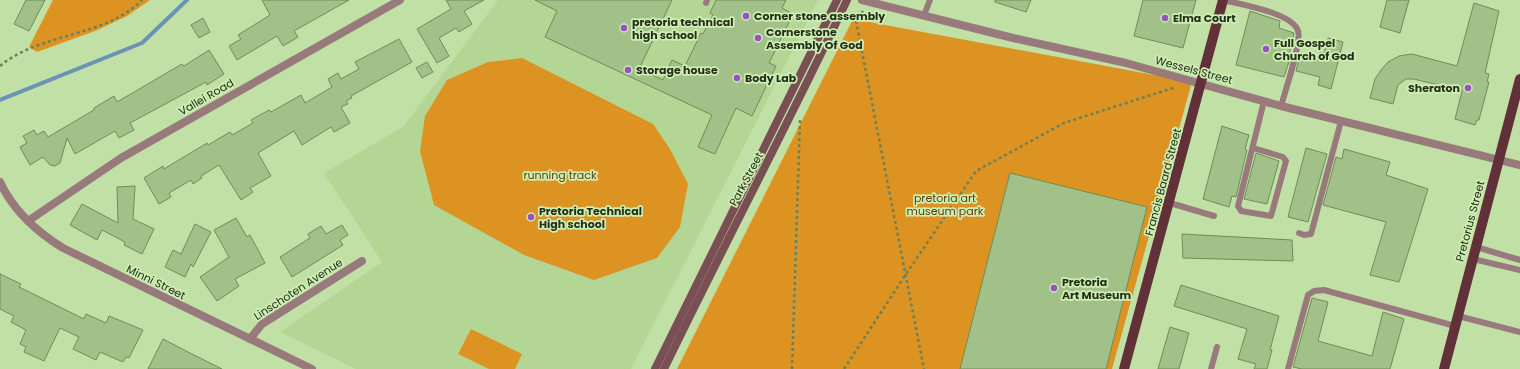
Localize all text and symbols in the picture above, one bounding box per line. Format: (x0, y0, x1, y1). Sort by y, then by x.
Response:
place label: Corner stone assembly (754, 8, 885, 24)
place label: Elma Court (1173, 10, 1236, 26)
marker: Corner stone assembly (741, 11, 751, 21)
marker: Elma Court (1160, 13, 1170, 23)
place label: pretoria technical high school (632, 14, 734, 43)
marker: pretoria technical high school (619, 23, 629, 33)
place label: Cornerstone Assembly Of God (766, 24, 863, 53)
marker: Cornerstone Assembly Of God (753, 33, 763, 43)
place label: Full Gospel Church of God (1274, 35, 1354, 64)
marker: Full Gospel Church of God (1261, 44, 1271, 54)
street label: Wessels Street (1154, 52, 1234, 88)
place label: Storage house (636, 62, 718, 78)
marker: Storage house (623, 65, 633, 75)
place label: Body Lab (745, 70, 797, 86)
marker: Body Lab (732, 73, 742, 83)
street label: Vallei Road (175, 75, 237, 119)
place label: Sheraton (1408, 80, 1460, 96)
marker: Sheraton (1463, 83, 1473, 93)
street label: Francis Baard Street (1141, 127, 1185, 237)
street label: Park Street (725, 149, 767, 209)
park label: running track (523, 167, 597, 183)
street label: Pretorius Street (1452, 179, 1488, 263)
park label: pretoria art museum park (907, 190, 984, 219)
place label: Pretoria Technical High school (539, 203, 642, 232)
marker: Pretoria Technical High school (526, 212, 536, 222)
street label: Linschoten Avenue (250, 254, 346, 324)
street label: Minni Street (124, 261, 188, 303)
place label: Pretoria Art Museum (1062, 274, 1131, 303)
marker: Pretoria Art Museum (1049, 283, 1059, 293)

